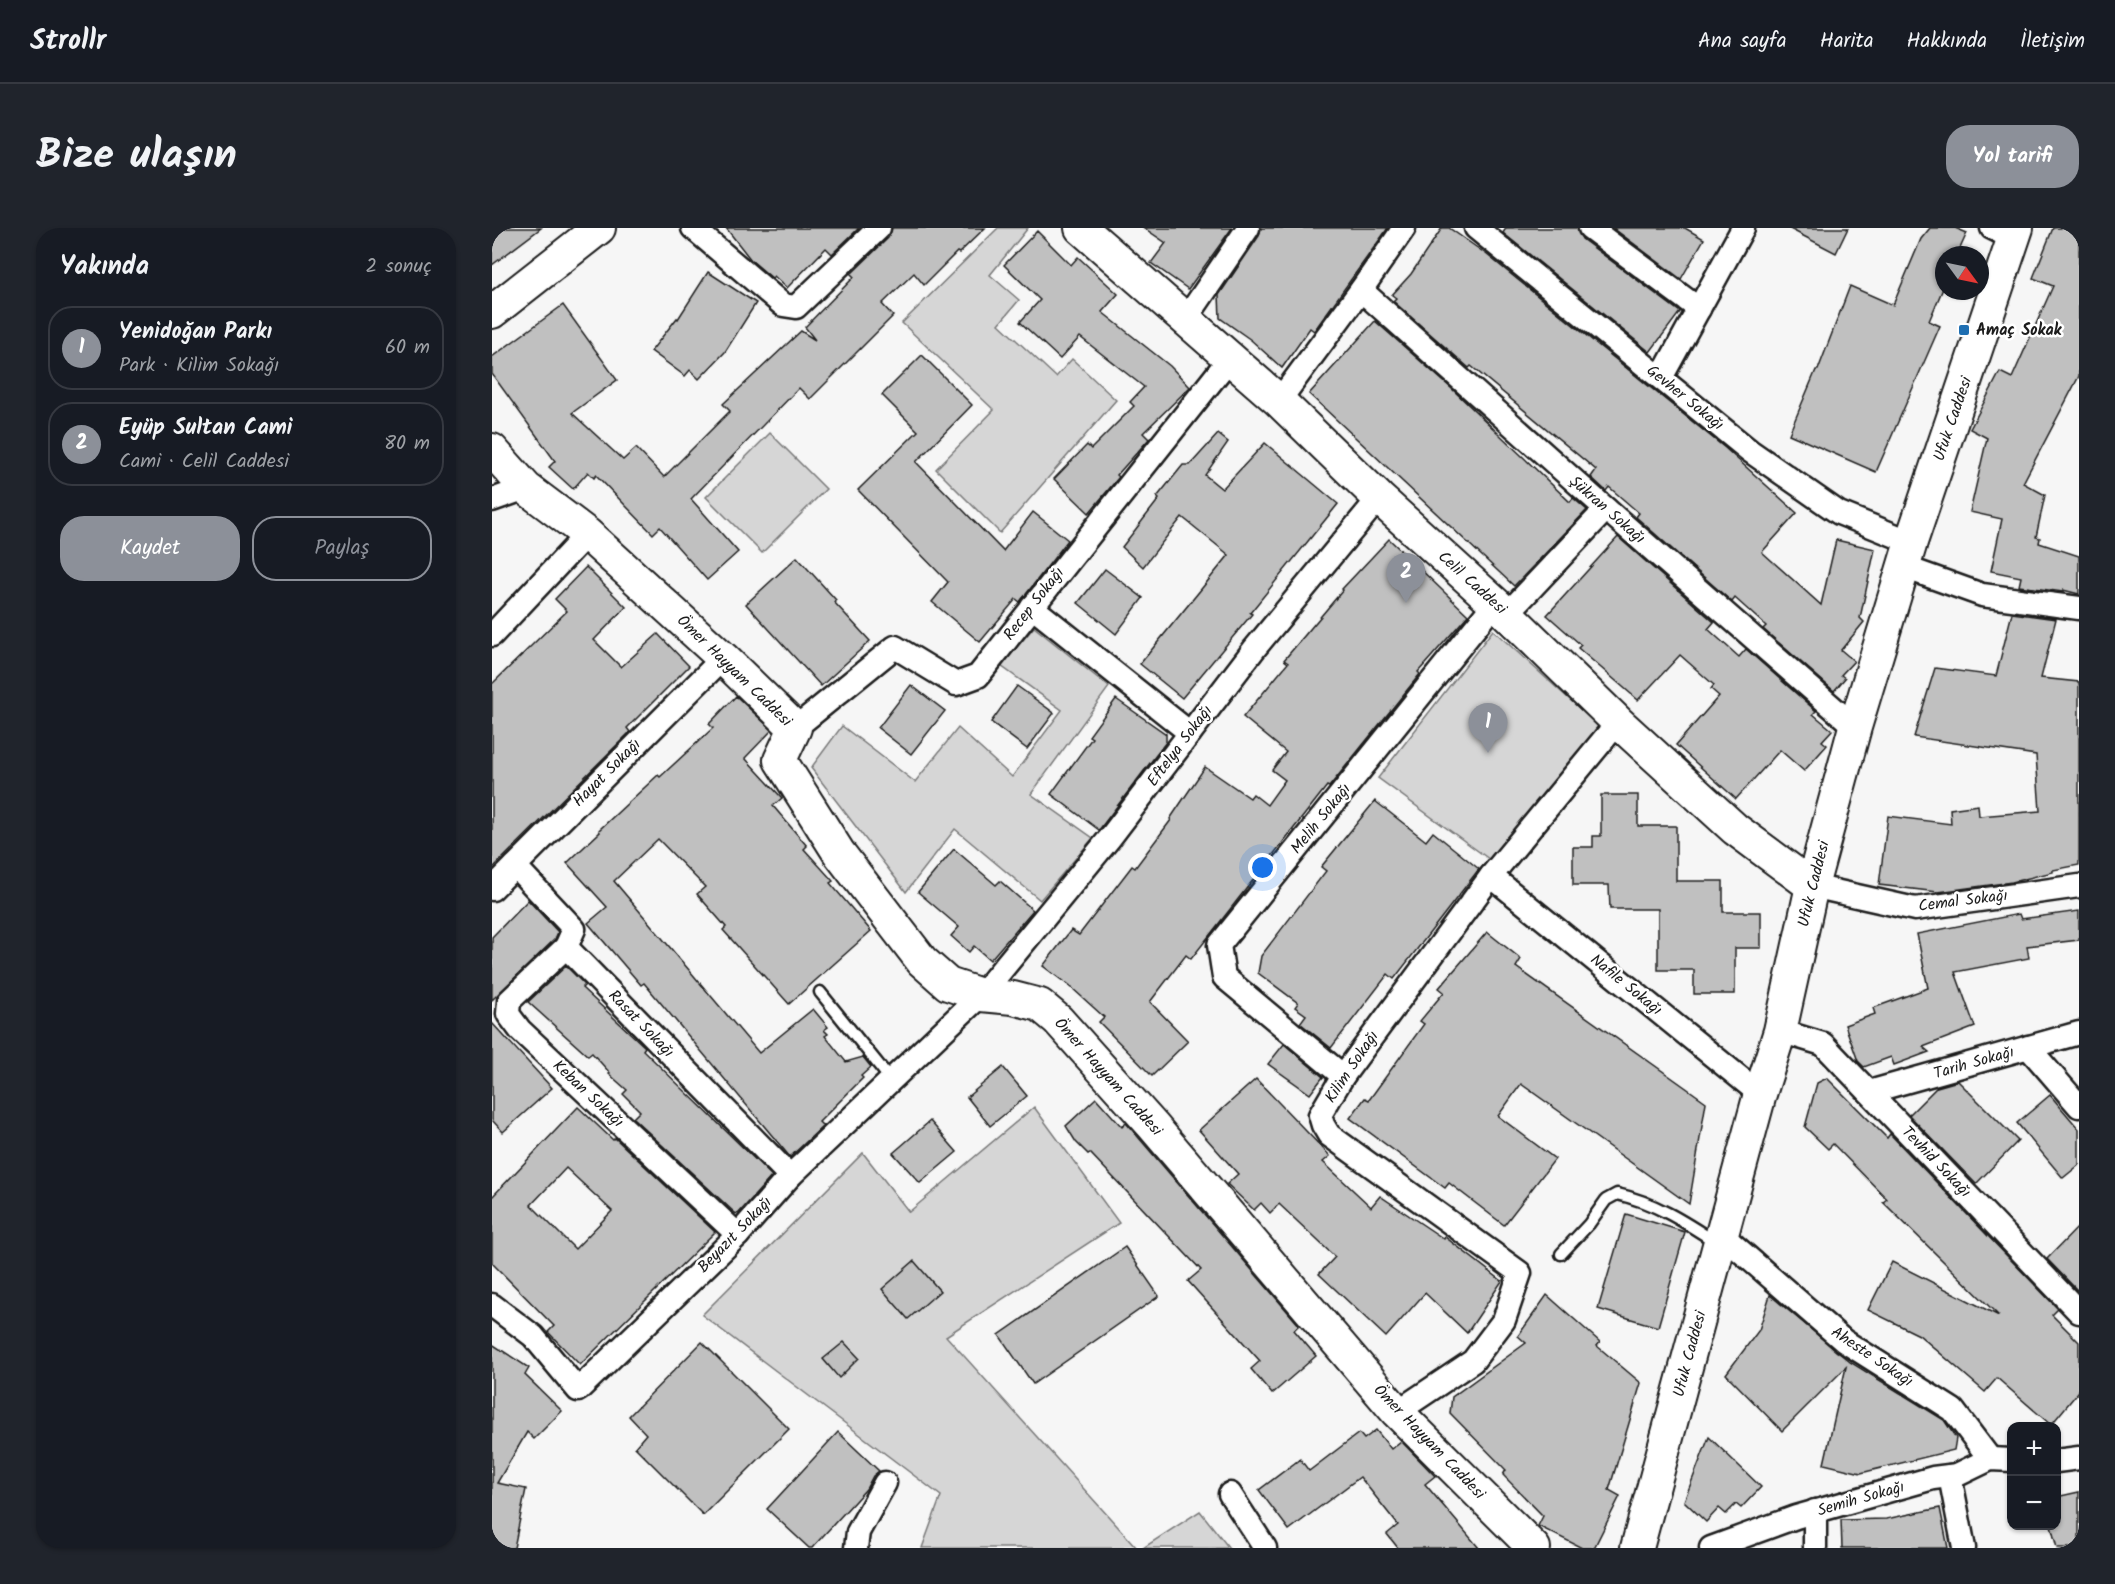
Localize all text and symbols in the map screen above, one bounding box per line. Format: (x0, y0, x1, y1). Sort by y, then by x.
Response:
text: Strollr (30, 19, 106, 64)
text: Ana sayfa (1698, 25, 1787, 58)
text: Harita (1820, 25, 1874, 58)
text: Hakkında (1907, 25, 1987, 58)
text: İletişim (2020, 25, 2085, 58)
text: Bize ulaşın (36, 123, 237, 190)
button: Yol tarifi (1946, 125, 2079, 188)
text: Yakında (60, 246, 149, 288)
north arrow (1935, 246, 1989, 300)
text: 2 sonuç (366, 251, 432, 283)
text: Yenidoğan Parkı (119, 315, 272, 350)
place label: Amaç Sokak (1976, 318, 2063, 343)
marker: Amaç Sokak (1957, 323, 1971, 337)
text: 1 (78, 332, 85, 364)
text: 60 m (385, 332, 430, 364)
text: Park · Kilim Sokağı (119, 350, 279, 382)
street label: Gevher Sokağı (1641, 359, 1729, 437)
street label: Ufuk Caddesi (1927, 372, 1980, 465)
text: Eyüp Sultan Cami (119, 411, 292, 446)
text: 2 (76, 428, 87, 460)
text: 80 m (384, 428, 430, 460)
text: Cami · Celil Caddesi (119, 446, 289, 478)
street label: Şükran Sokağı (1563, 470, 1651, 550)
button: Kaydet (60, 516, 240, 581)
button: Paylaş (252, 516, 432, 581)
street label: Celil Caddesi (1432, 545, 1513, 622)
pin: 2 (1386, 554, 1426, 603)
street label: Recep Sokağı (997, 562, 1071, 646)
street label: Ömer Hayyam Caddesi (671, 609, 798, 734)
street label: Eftelya Sokağı (1141, 700, 1219, 792)
pin: 1 (1468, 704, 1508, 753)
street label: Hayat Sokağı (567, 733, 647, 813)
street label: Melih Sokağı (1285, 778, 1357, 860)
street label: Ufuk Caddesi (1791, 837, 1837, 930)
your location (1248, 853, 1277, 882)
street label: Cemal Sokağı (1917, 883, 2009, 919)
street label: Nafile Sokağı (1584, 948, 1668, 1022)
street label: Rasat Sokağı (602, 984, 680, 1064)
street label: Ömer Hayyam Caddesi (1048, 1012, 1169, 1143)
street label: Kilim Sokağı (1319, 1026, 1385, 1108)
street label: Tarih Sokağı (1931, 1040, 2017, 1086)
street label: Keban Sokağı (547, 1054, 629, 1134)
street label: Tevhid Sokağı (1895, 1120, 1977, 1204)
street label: Beyazıt Sokağı (692, 1191, 778, 1279)
street label: Ufuk Caddesi (1667, 1307, 1714, 1400)
street label: Aheste Sokağı (1826, 1320, 1918, 1394)
street label: Ömer Hayyam Caddesi (1367, 1379, 1492, 1506)
map controls (2007, 1422, 2061, 1530)
button: + (2007, 1422, 2061, 1476)
street label: Semih Sokağı (1814, 1475, 1908, 1523)
button: − (2007, 1476, 2061, 1530)

